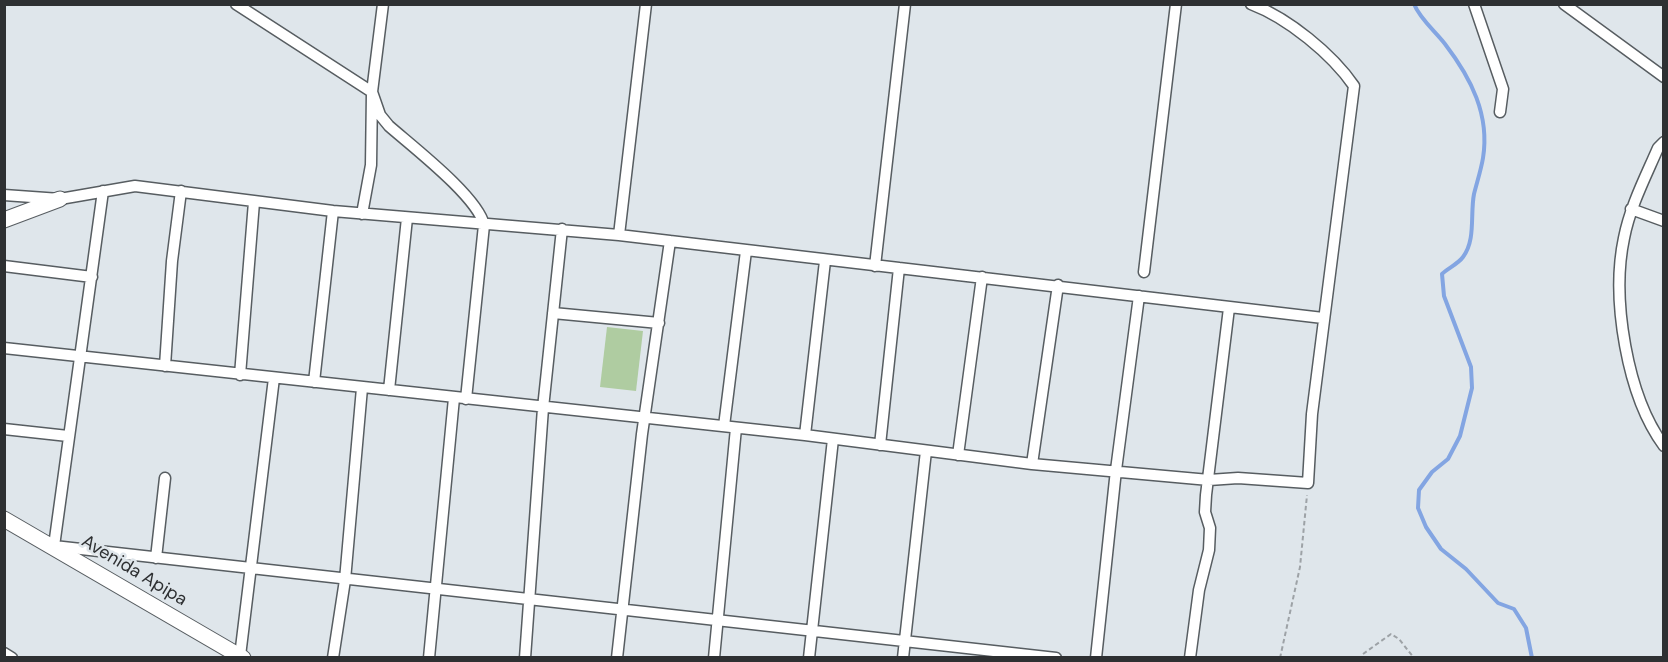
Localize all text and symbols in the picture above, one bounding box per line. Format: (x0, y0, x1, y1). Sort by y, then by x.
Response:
street label: Avenida Apipa (77, 531, 191, 611)

